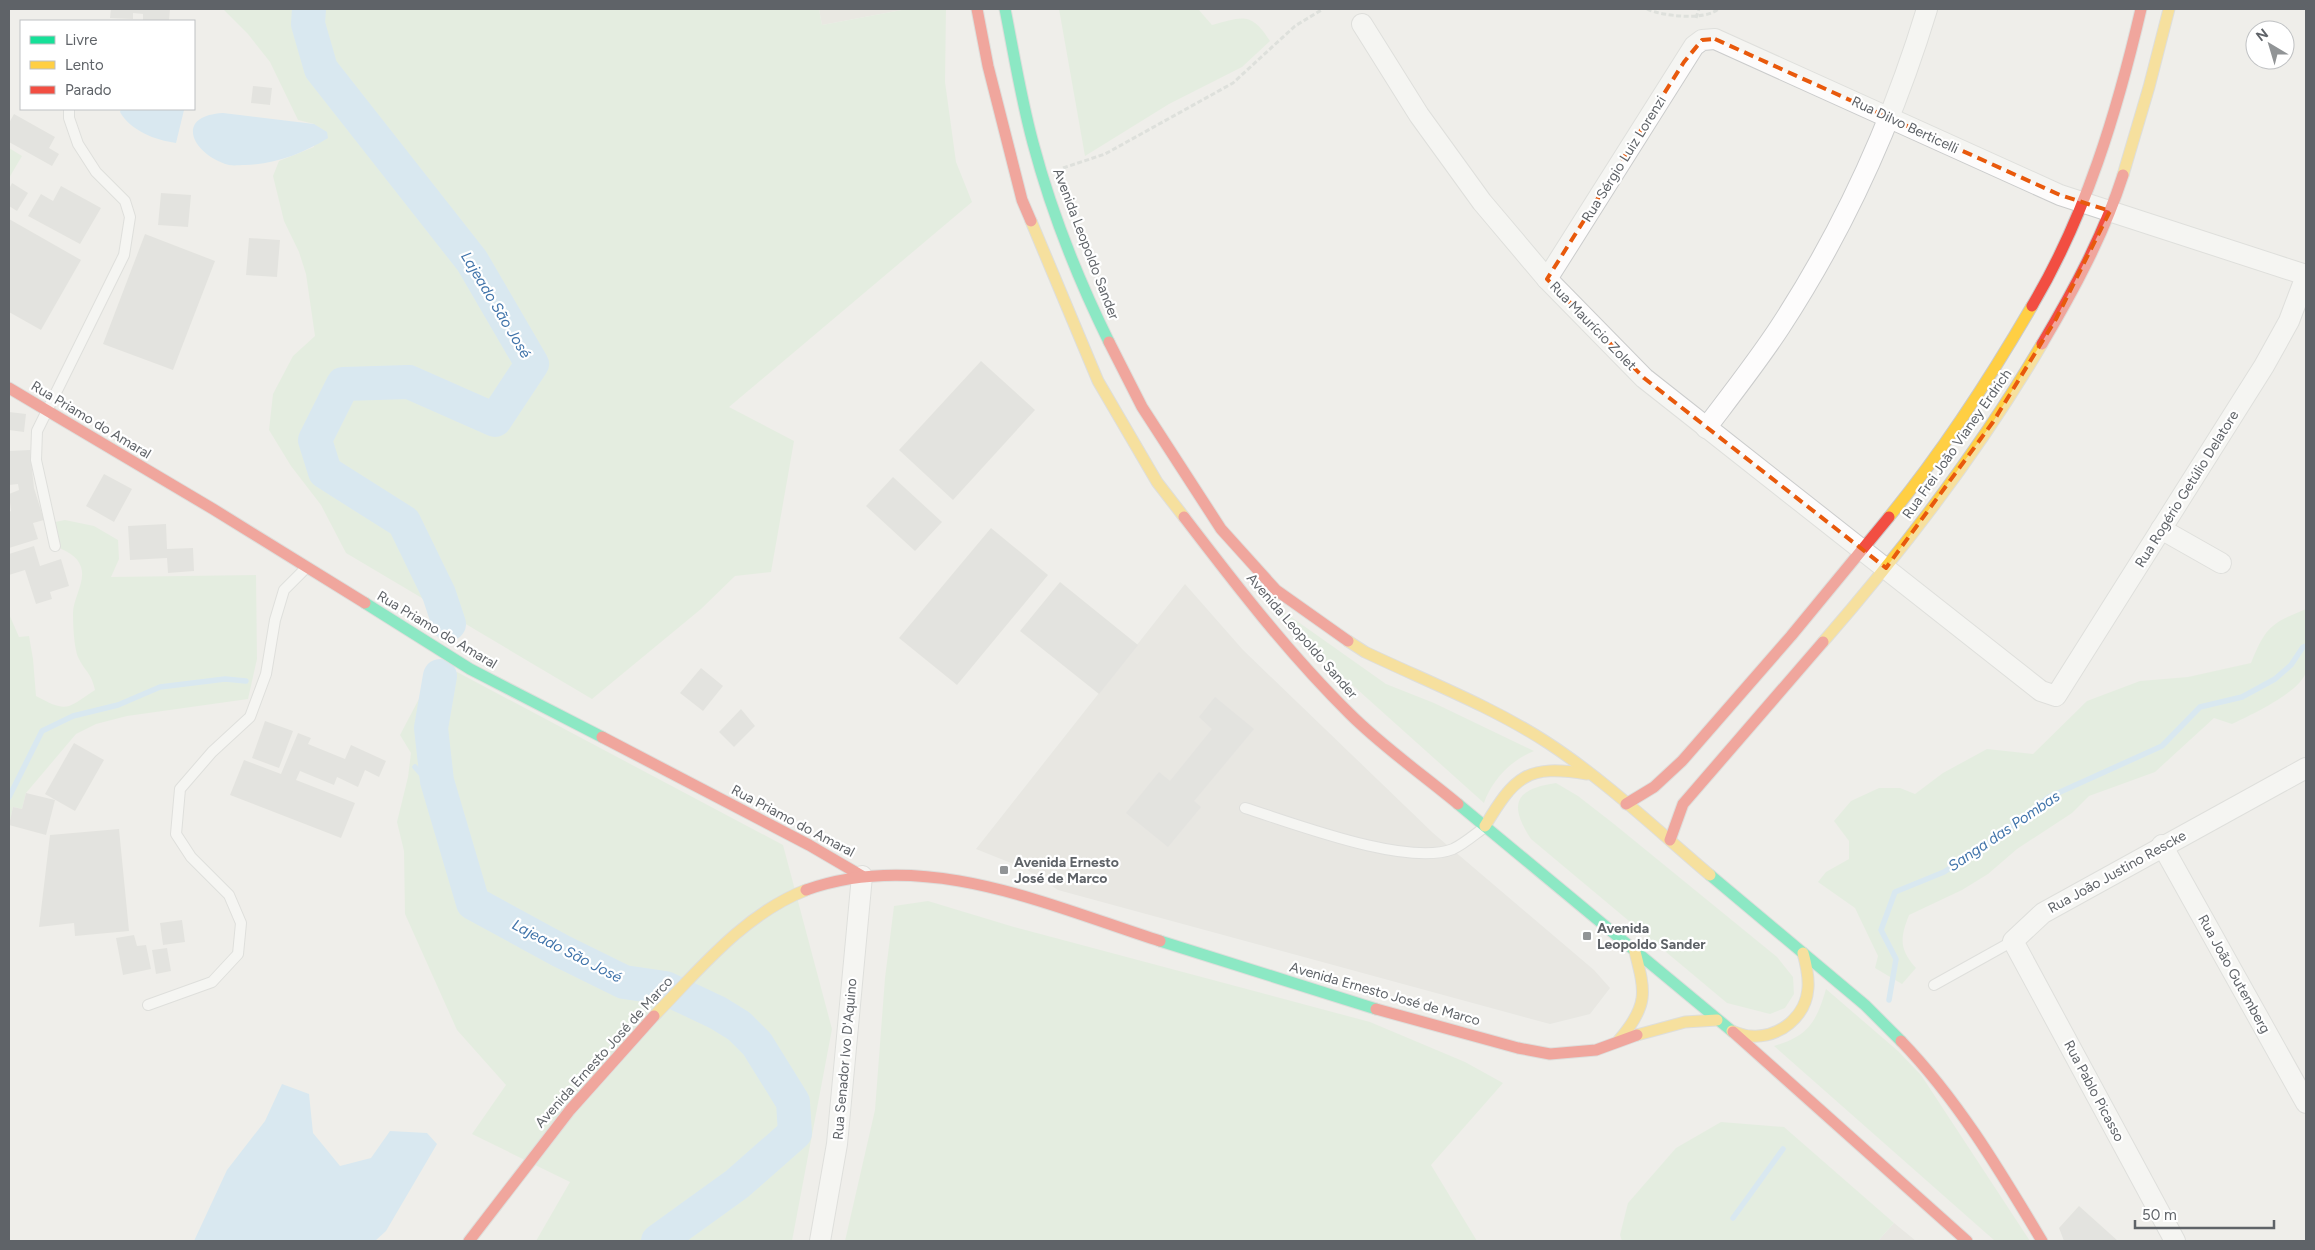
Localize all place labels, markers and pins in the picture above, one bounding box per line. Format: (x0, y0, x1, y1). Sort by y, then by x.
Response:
place label: Avenida Ernesto José de Marco (1014, 854, 1119, 887)
marker: Avenida Ernesto José de Marco (998, 864, 1010, 876)
place label: Avenida Leopoldo Sander (1597, 920, 1706, 953)
marker: Avenida Leopoldo Sander (1581, 930, 1593, 942)

